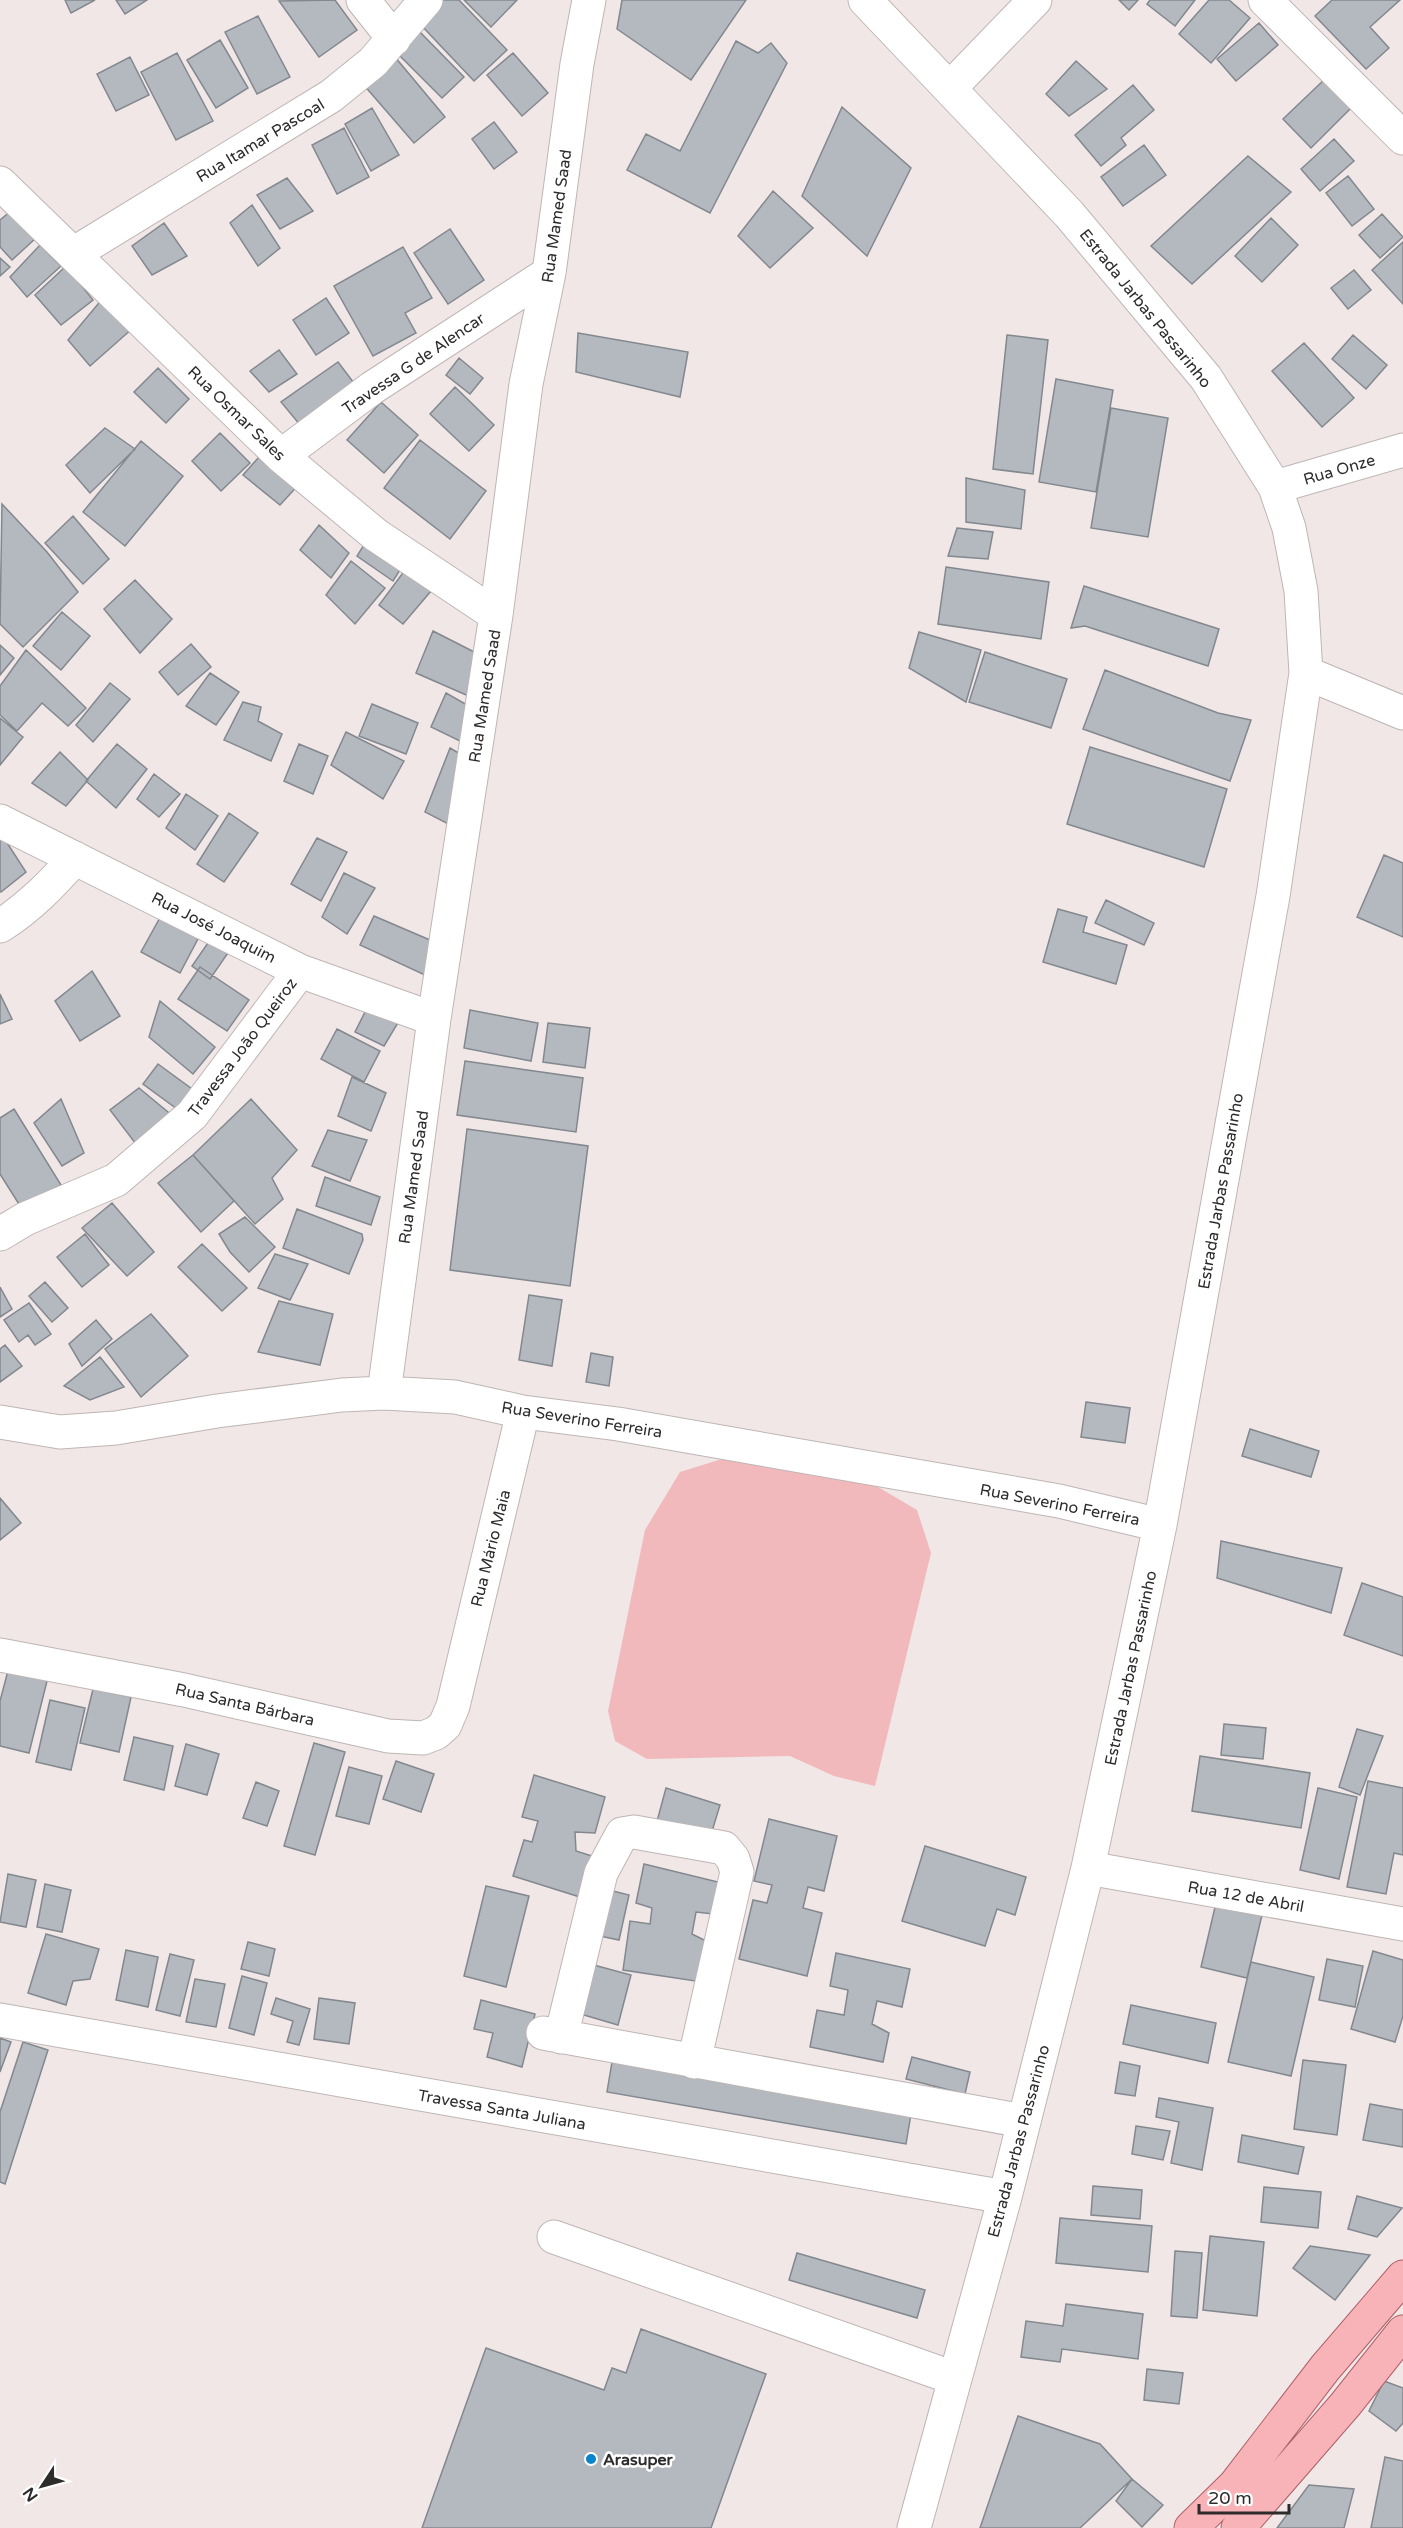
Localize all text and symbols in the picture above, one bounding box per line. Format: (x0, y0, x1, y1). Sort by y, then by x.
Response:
street label: Rua Itamar Pascoal (193, 95, 328, 187)
street label: Rua Mamed Saad (538, 148, 576, 284)
street label: Estrada Jarbas Passarinho (1075, 225, 1216, 392)
street label: Travessa G de Alencar (339, 308, 489, 419)
street label: Rua Osmar Sales (183, 362, 289, 466)
street label: Rua Onze (1301, 450, 1378, 490)
street label: Rua Mamed Saad (465, 628, 505, 764)
street label: Rua José Joaquim (148, 888, 279, 968)
street label: Travessa João Queiroz (184, 974, 302, 1121)
street label: Estrada Jarbas Passarinho (1194, 1092, 1248, 1291)
street label: Rua Mamed Saad (395, 1109, 433, 1245)
street label: Rua Severino Ferreira (500, 1397, 664, 1443)
street label: Rua Severino Ferreira (978, 1480, 1142, 1530)
street label: Rua Mário Maia (467, 1488, 515, 1609)
street label: Estrada Jarbas Passarinho (1101, 1569, 1161, 1767)
street label: Rua Santa Bárbara (173, 1679, 316, 1731)
street label: Rua 12 de Abril (1186, 1877, 1306, 1917)
street label: Estrada Jarbas Passarinho (984, 2043, 1054, 2240)
street label: Travessa Santa Juliana (416, 2085, 587, 2135)
place label: Arasuper (603, 2450, 674, 2470)
marker: Arasuper (584, 2452, 598, 2466)
north arrow (12, 2456, 72, 2516)
scale bar (1199, 2477, 1289, 2515)
text: N (19, 2483, 43, 2505)
text: 20 m (1208, 2487, 1252, 2509)

